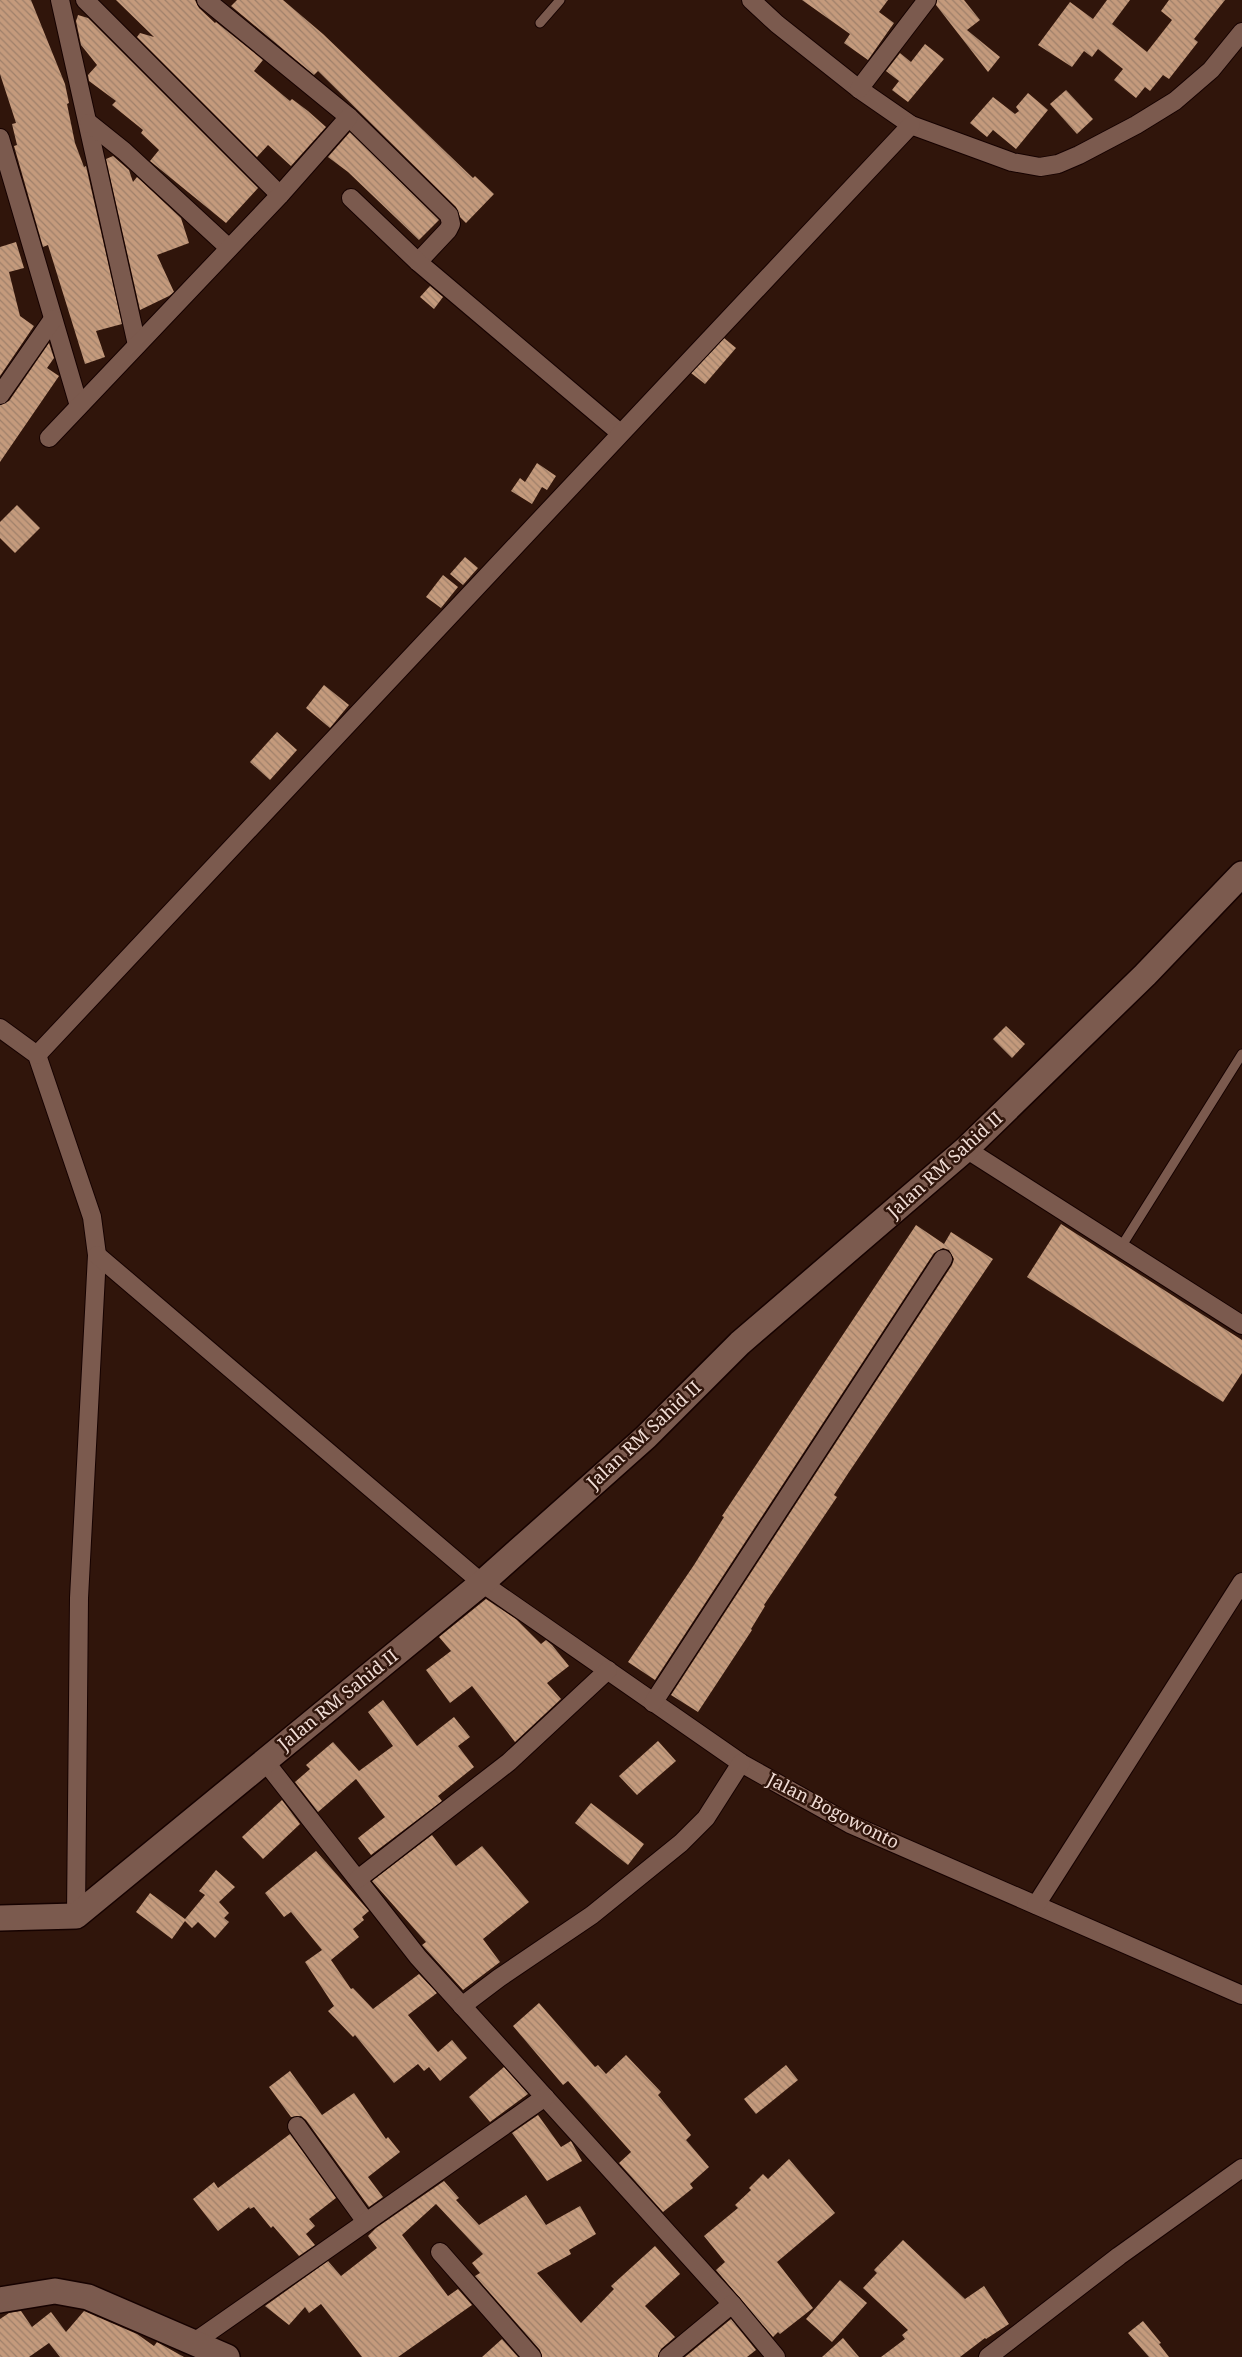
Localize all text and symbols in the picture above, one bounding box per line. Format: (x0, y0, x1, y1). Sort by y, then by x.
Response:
street label: Jalan RM Sahid II (881, 1106, 1007, 1223)
street label: Jalan RM Sahid II (580, 1375, 706, 1494)
street label: Jalan RM Sahid II (272, 1643, 402, 1756)
street label: Jalan Bogowonto (763, 1766, 904, 1854)

